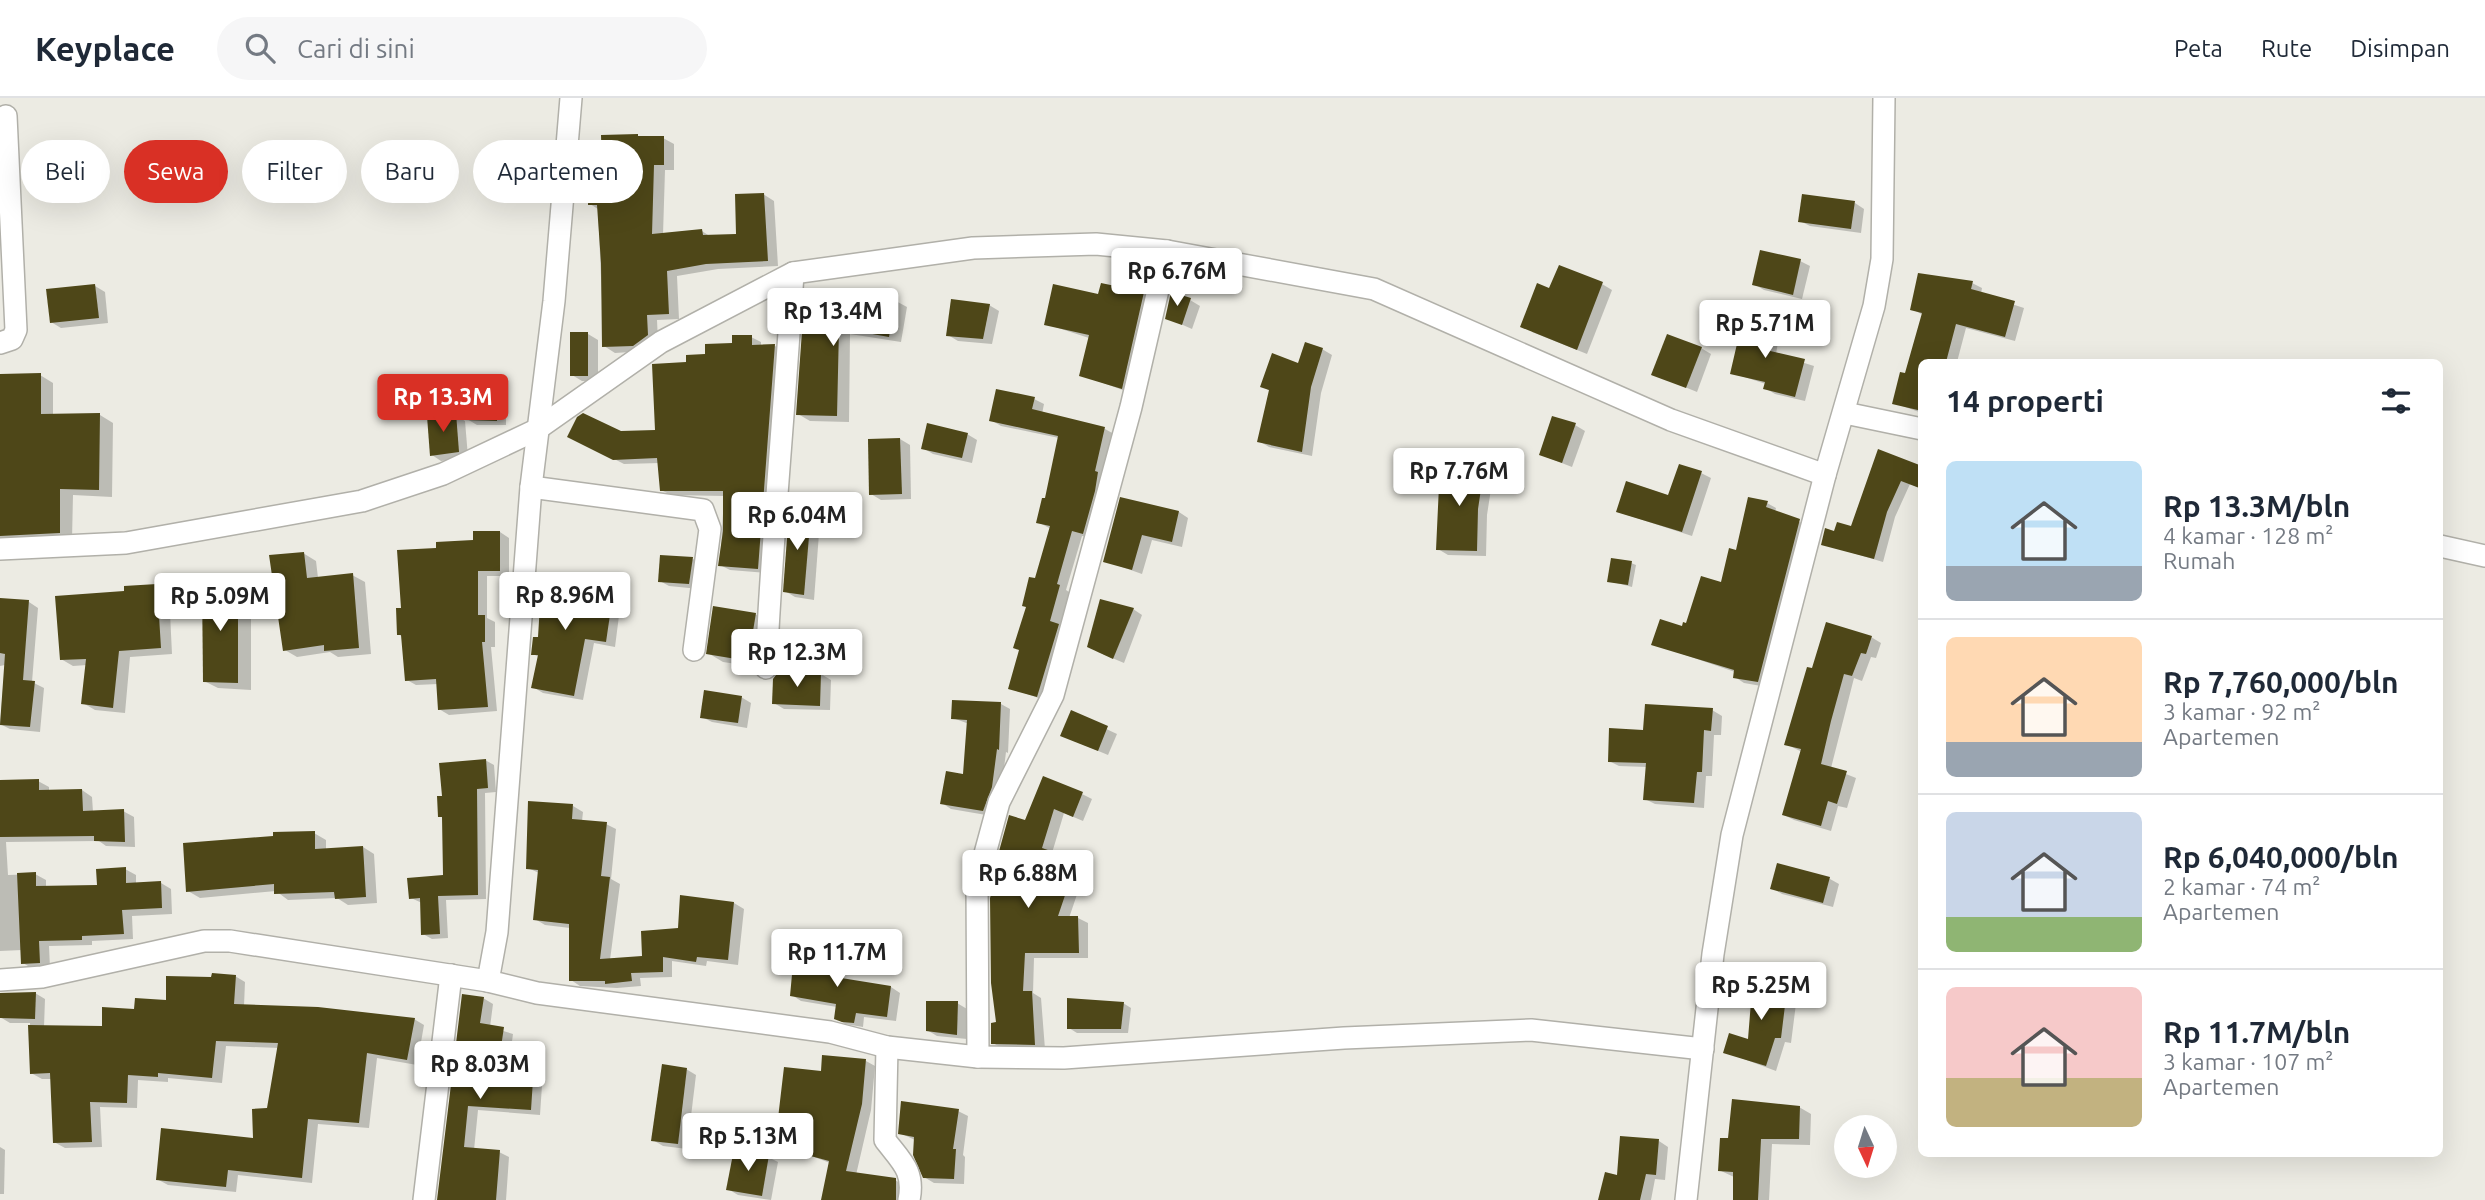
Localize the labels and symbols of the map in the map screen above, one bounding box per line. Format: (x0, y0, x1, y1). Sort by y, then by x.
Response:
pin: Rp 6.76M (1105, 248, 1249, 308)
pin: Rp 13.4M (761, 288, 905, 348)
pin: Rp 5.71M (1693, 300, 1837, 360)
pin: Rp 13.3M (371, 374, 515, 434)
pin: Rp 7.76M (1387, 448, 1531, 508)
pin: Rp 6.04M (725, 492, 869, 552)
pin: Rp 8.96M (493, 573, 637, 632)
pin: Rp 5.09M (148, 574, 292, 633)
pin: Rp 12.3M (725, 630, 869, 689)
pin: Rp 6.88M (956, 850, 1100, 910)
pin: Rp 11.7M (765, 930, 909, 989)
pin: Rp 5.25M (1689, 962, 1833, 1022)
pin: Rp 8.03M (408, 1042, 552, 1101)
pin: Rp 5.13M (676, 1114, 820, 1173)
north arrow (1834, 1115, 1897, 1178)

